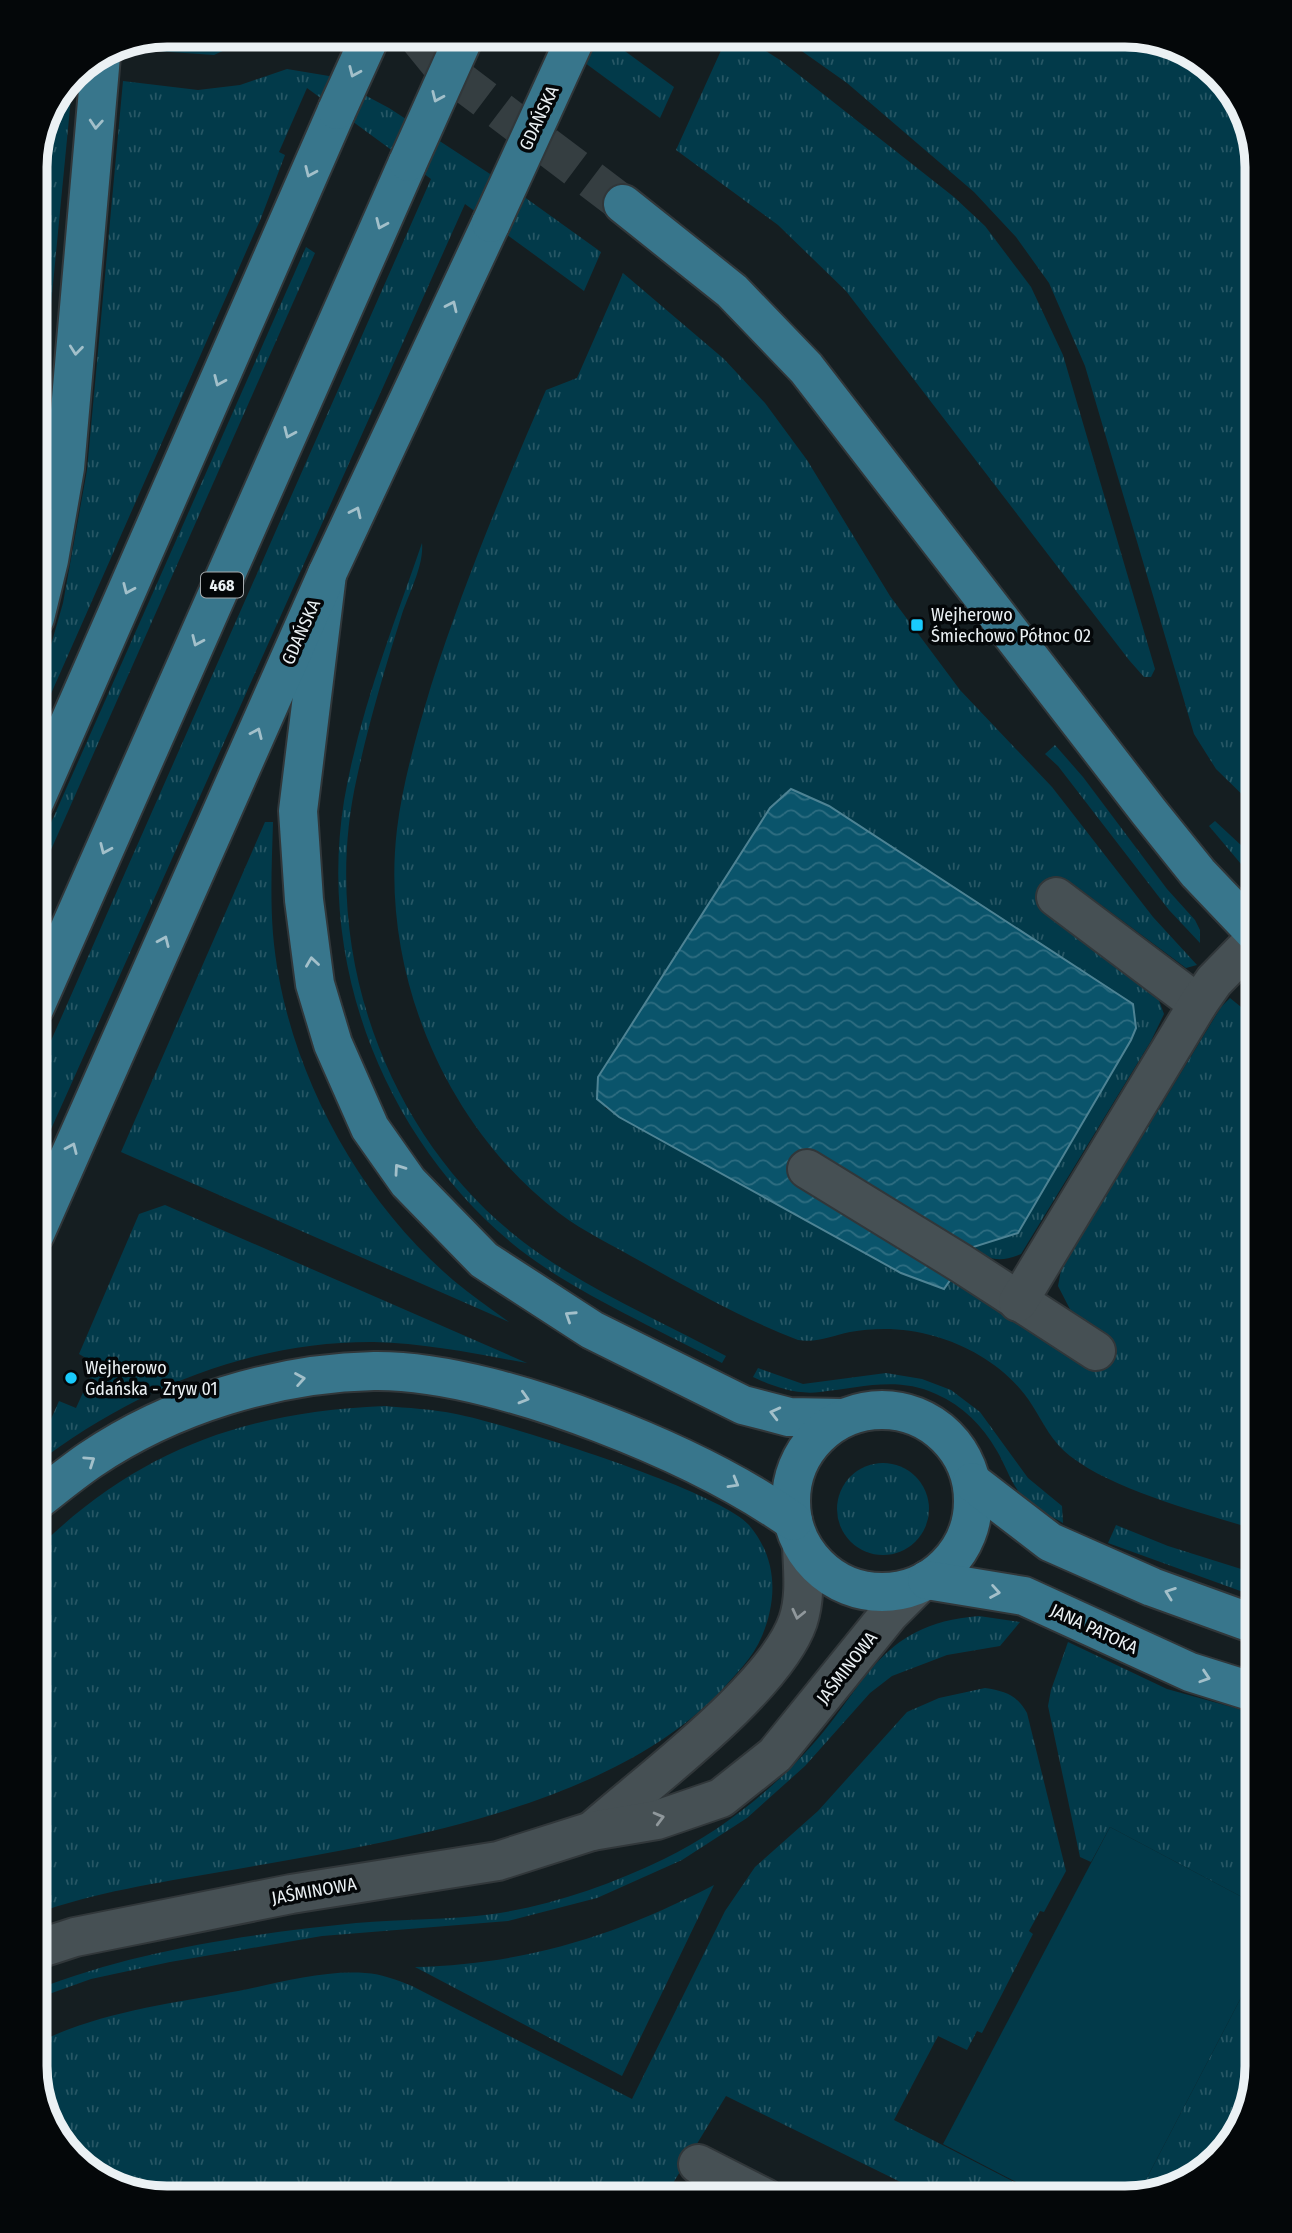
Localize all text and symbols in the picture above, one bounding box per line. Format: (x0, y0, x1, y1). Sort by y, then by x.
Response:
one-way arrow (348, 65, 362, 78)
street label: GDAŃSKA (514, 81, 564, 154)
one-way arrow (431, 90, 445, 103)
one-way arrow (89, 118, 104, 129)
one-way arrow (304, 165, 318, 177)
one-way arrow (375, 217, 389, 230)
one-way arrow (444, 301, 458, 313)
one-way arrow (69, 344, 84, 356)
one-way arrow (213, 373, 227, 386)
one-way arrow (283, 425, 297, 438)
one-way arrow (348, 507, 362, 519)
road number: 468 (201, 572, 243, 598)
one-way arrow (122, 582, 136, 594)
street label: GDAŃSKA (276, 595, 325, 668)
place label: Wejherowo Śmiechowo Północ 02 (931, 604, 1091, 647)
marker: Wejherowo Śmiechowo Północ 02 (909, 617, 925, 633)
one-way arrow (191, 634, 205, 646)
one-way arrow (249, 727, 263, 740)
one-way arrow (99, 842, 113, 854)
one-way arrow (156, 935, 170, 948)
one-way arrow (305, 956, 320, 967)
one-way arrow (64, 1143, 78, 1156)
one-way arrow (395, 1164, 407, 1177)
one-way arrow (565, 1312, 578, 1325)
place label: Wejherowo Gdańska - Zryw 01 (85, 1357, 218, 1400)
marker: Wejherowo Gdańska - Zryw 01 (63, 1370, 79, 1386)
one-way arrow (294, 1372, 305, 1387)
one-way arrow (518, 1389, 530, 1404)
one-way arrow (769, 1407, 781, 1421)
one-way arrow (82, 1457, 95, 1470)
one-way arrow (727, 1475, 740, 1488)
one-way arrow (989, 1584, 1001, 1599)
one-way arrow (1164, 1588, 1176, 1602)
street label: JANA PATOKA (1047, 1599, 1142, 1659)
one-way arrow (792, 1608, 806, 1620)
street label: JAŚMINOWA (812, 1627, 882, 1709)
one-way arrow (1198, 1668, 1210, 1683)
one-way arrow (652, 1812, 664, 1827)
street label: JAŚMINOWA (270, 1873, 359, 1909)

